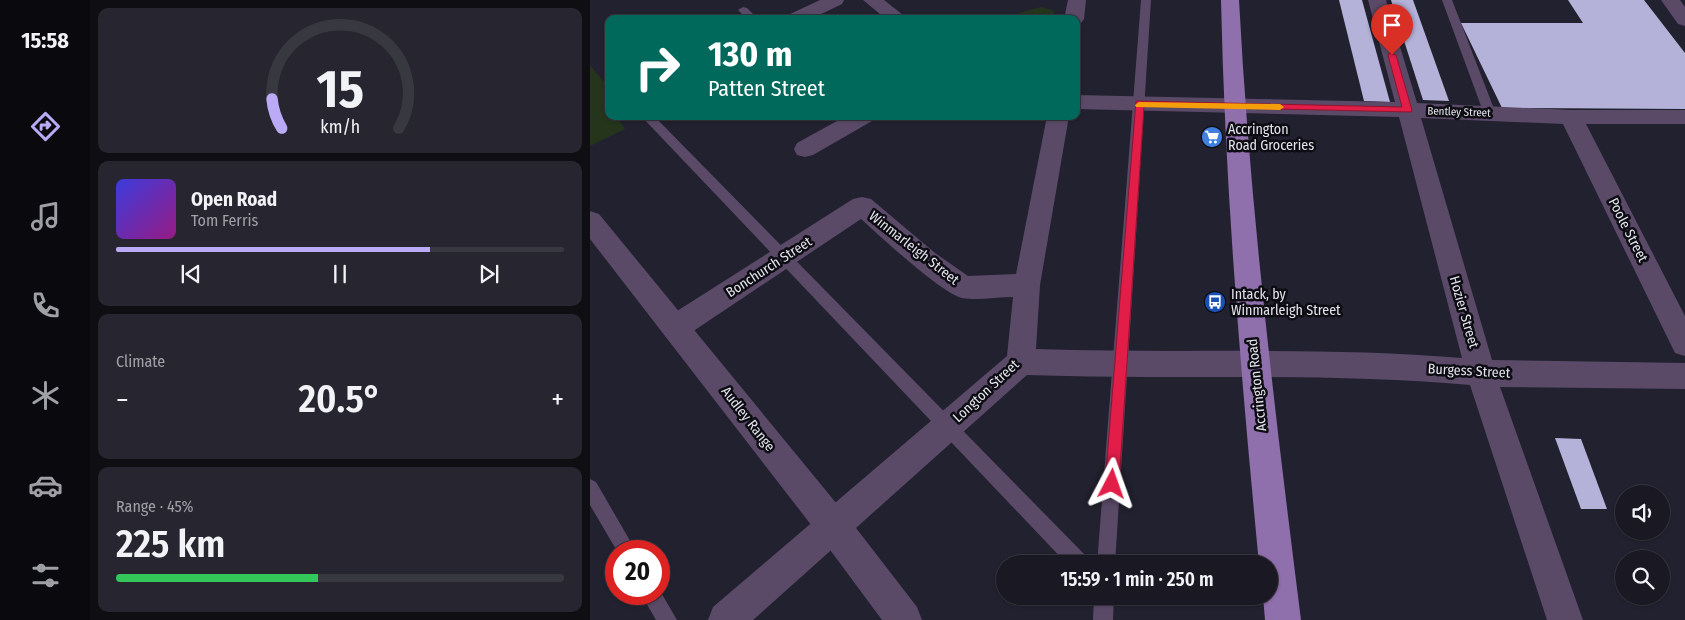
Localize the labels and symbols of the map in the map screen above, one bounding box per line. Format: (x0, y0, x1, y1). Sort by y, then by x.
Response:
pin (1371, 4, 1413, 55)
street label: Bentley Street (1427, 104, 1491, 120)
place label: Accrington Road Groceries (1228, 121, 1314, 154)
supermarket icon: Accrington Road Groceries (1200, 125, 1224, 149)
street label: Poole Street (1605, 195, 1652, 265)
street label: Winmarleigh Street (866, 208, 963, 289)
street label: Bonchurch Street (723, 233, 815, 301)
street label: Hozier Street (1446, 274, 1483, 350)
place label: Intack, by Winmarleigh Street (1231, 286, 1341, 319)
bus stop icon: Intack, by Winmarleigh Street (1203, 290, 1227, 314)
street label: Accrington Road (1244, 338, 1270, 432)
street label: Longton Street (949, 356, 1023, 426)
street label: Burgess Street (1427, 360, 1511, 382)
street label: Audley Range (718, 383, 779, 455)
position arrow (1085, 457, 1137, 509)
speed limit sign: 20 (605, 540, 670, 605)

